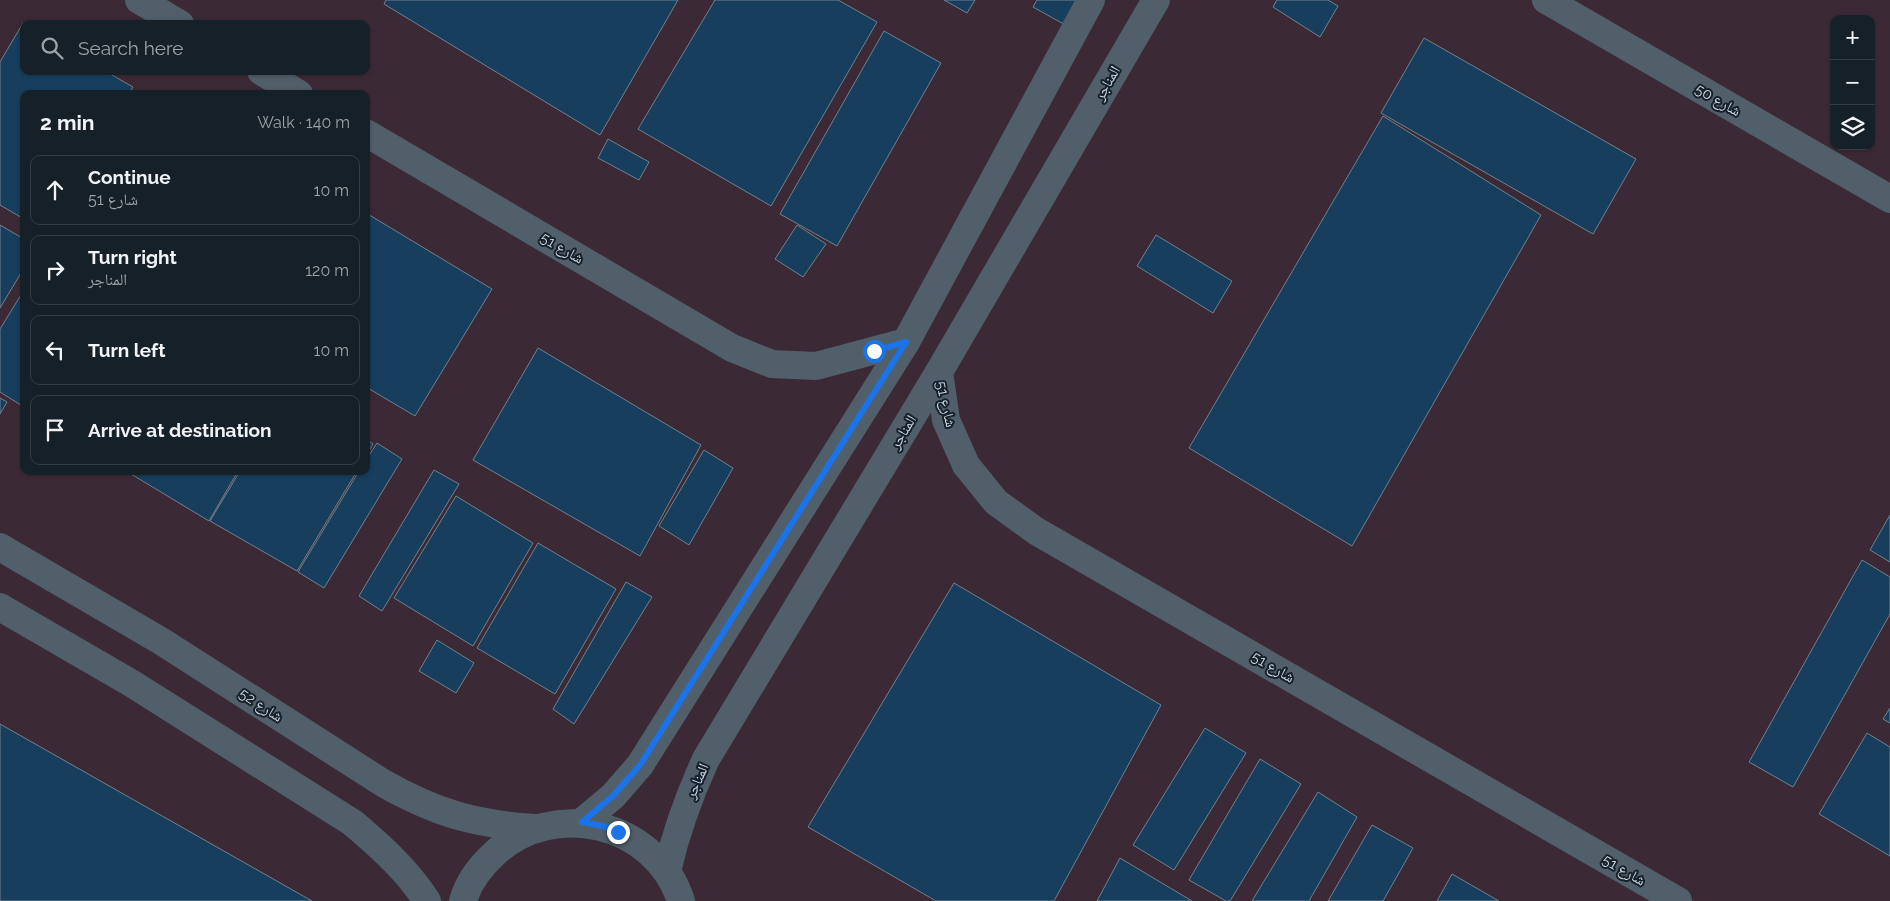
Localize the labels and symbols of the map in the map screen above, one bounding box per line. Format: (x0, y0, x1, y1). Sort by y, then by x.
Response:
street label: المناجر (1090, 63, 1124, 104)
street label: شارع 50 (1691, 80, 1744, 121)
street label: شارع 51 (537, 228, 587, 268)
route start (863, 340, 886, 363)
street label: شارع 51 (931, 379, 960, 429)
street label: المناجر (885, 412, 920, 453)
street label: شارع 51 (1248, 647, 1298, 687)
street label: شارع 52 (235, 684, 286, 727)
street label: المناجر (681, 761, 713, 802)
route end (607, 821, 630, 844)
street label: شارع 51 (1599, 850, 1649, 890)

